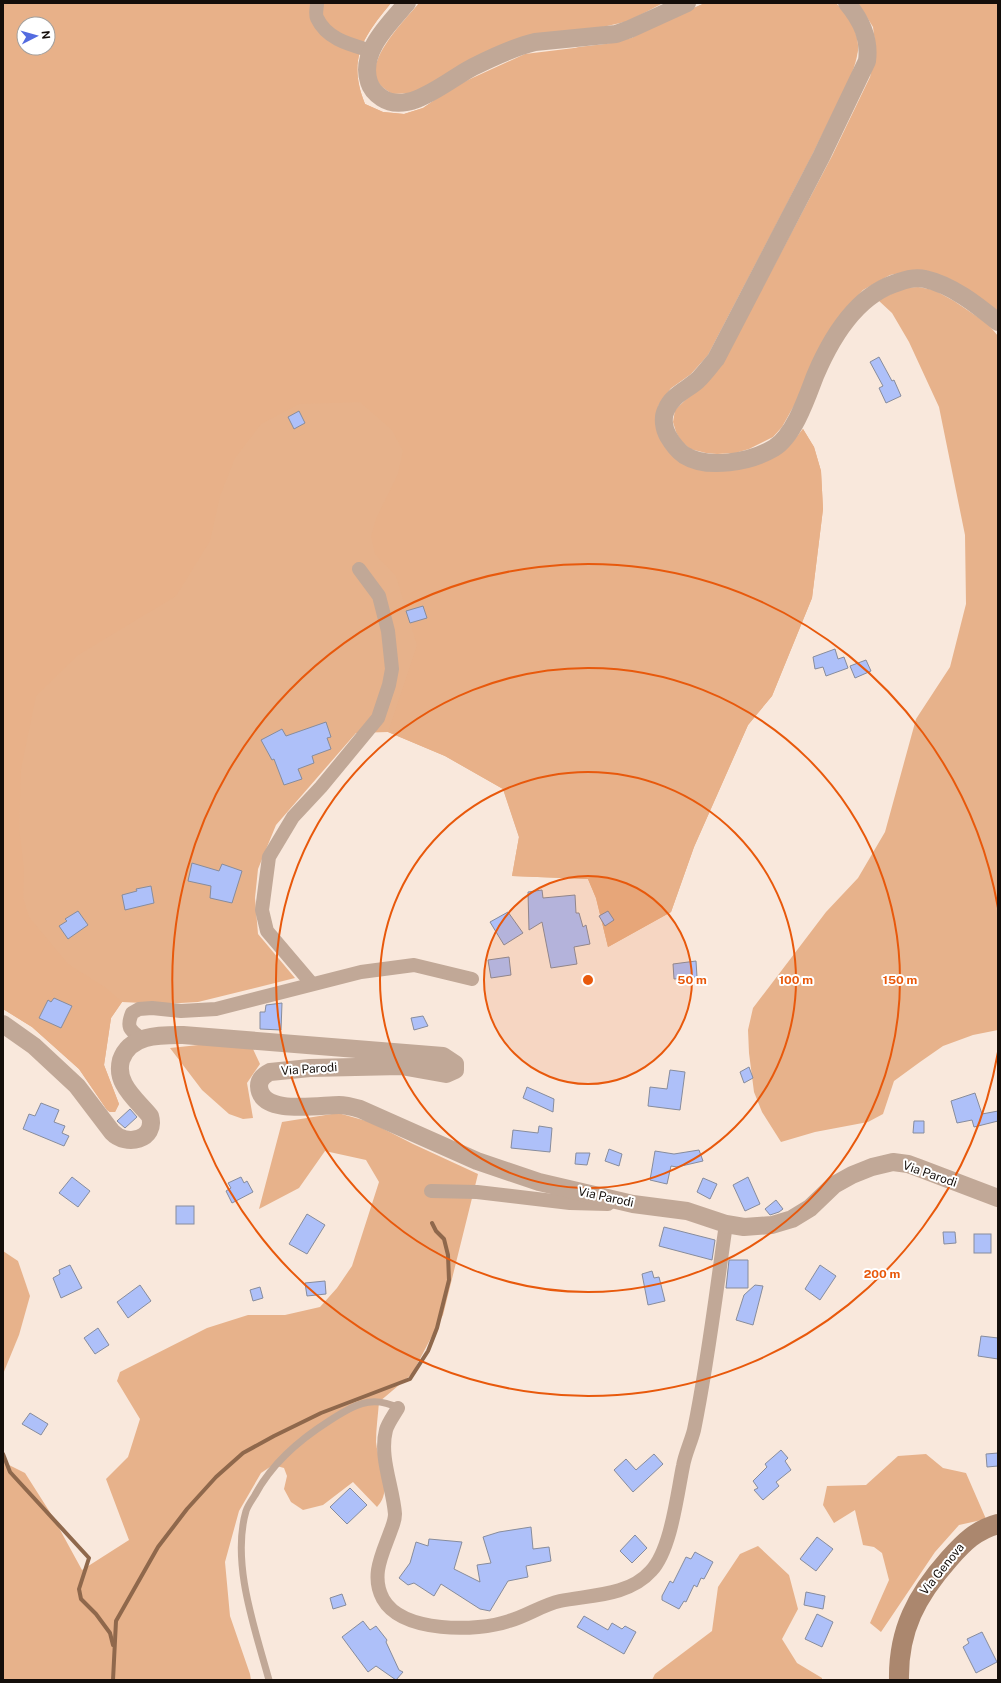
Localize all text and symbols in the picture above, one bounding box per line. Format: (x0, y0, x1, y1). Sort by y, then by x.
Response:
north arrow (16, 16, 56, 56)
text: N (40, 30, 52, 40)
centre of rings (581, 973, 595, 987)
text: 50 m (677, 973, 707, 987)
text: 100 m (779, 973, 813, 987)
text: 150 m (883, 973, 917, 987)
street label: Via Parodi (280, 1060, 338, 1078)
street label: Via Parodi (901, 1158, 959, 1190)
street label: Via Parodi (577, 1184, 635, 1210)
text: 200 m (864, 1267, 900, 1281)
street label: Via Genova (917, 1540, 967, 1598)

